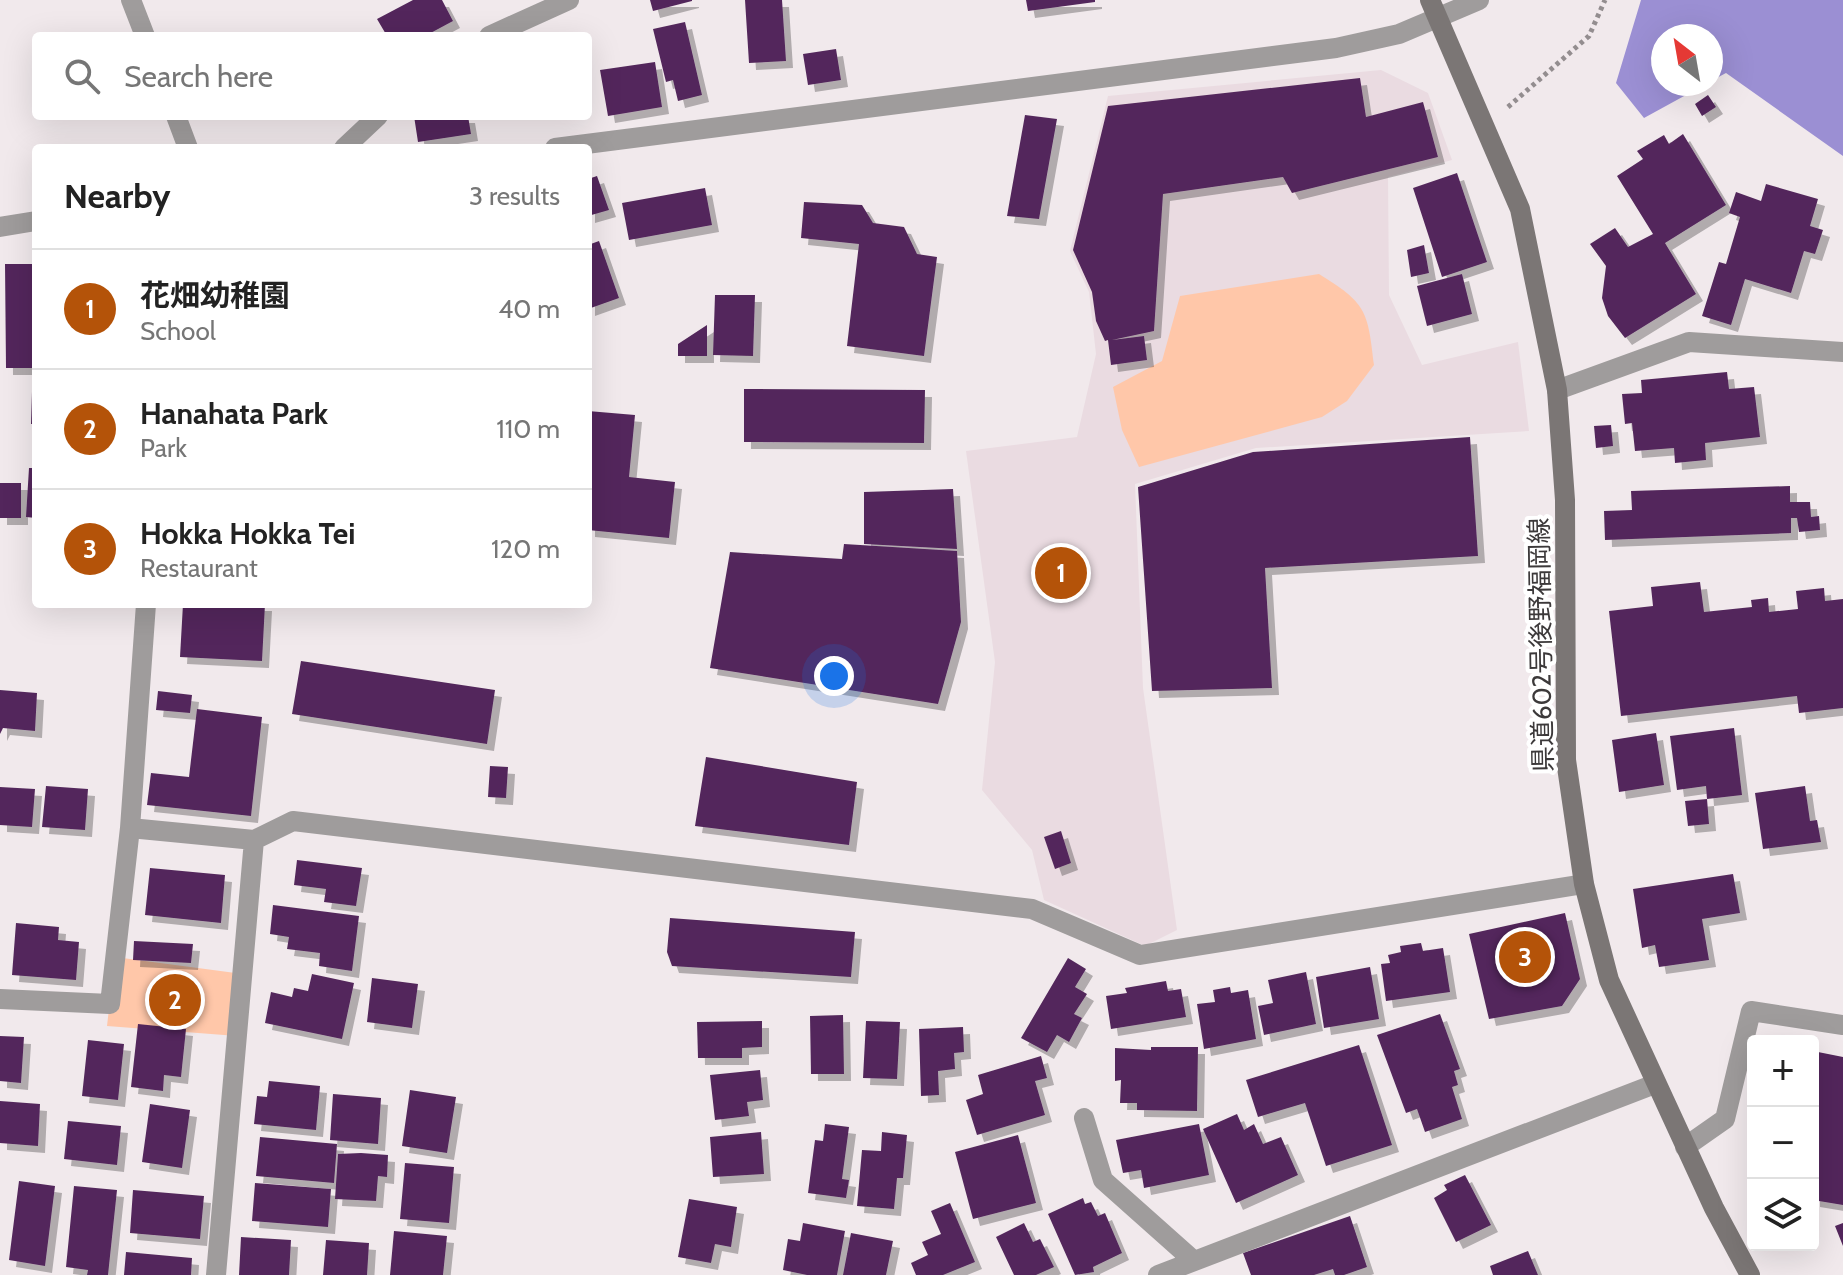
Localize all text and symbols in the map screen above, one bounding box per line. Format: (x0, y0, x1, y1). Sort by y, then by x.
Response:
north arrow (1651, 24, 1723, 96)
search box (32, 32, 592, 120)
icon: search (60, 54, 104, 98)
text: Search here (124, 58, 273, 95)
text: Nearby (64, 175, 171, 217)
text: 3 results (469, 180, 560, 212)
text: 花畑幼稚園 (140, 277, 290, 314)
text: 1 (85, 293, 95, 325)
text: 40 m (498, 293, 560, 325)
text: School (140, 315, 216, 347)
text: Hanahata Park (140, 395, 328, 432)
text: 2 (83, 413, 97, 445)
text: 110 m (496, 413, 560, 445)
text: Park (140, 432, 187, 464)
text: Hokka Hokka Tei (140, 515, 356, 552)
street label: 県道602号後野福岡線 (1523, 517, 1559, 773)
text: 3 (83, 533, 97, 565)
text: 120 m (491, 533, 560, 565)
pin: 1 (1035, 543, 1087, 603)
text: Restaurant (140, 552, 258, 584)
your location (814, 656, 854, 696)
pin: 3 (1499, 927, 1551, 987)
pin: 2 (149, 970, 201, 1030)
map controls (1747, 1035, 1819, 1251)
button: + (1747, 1035, 1819, 1107)
button: − (1747, 1107, 1819, 1179)
button: layers (1747, 1179, 1819, 1251)

